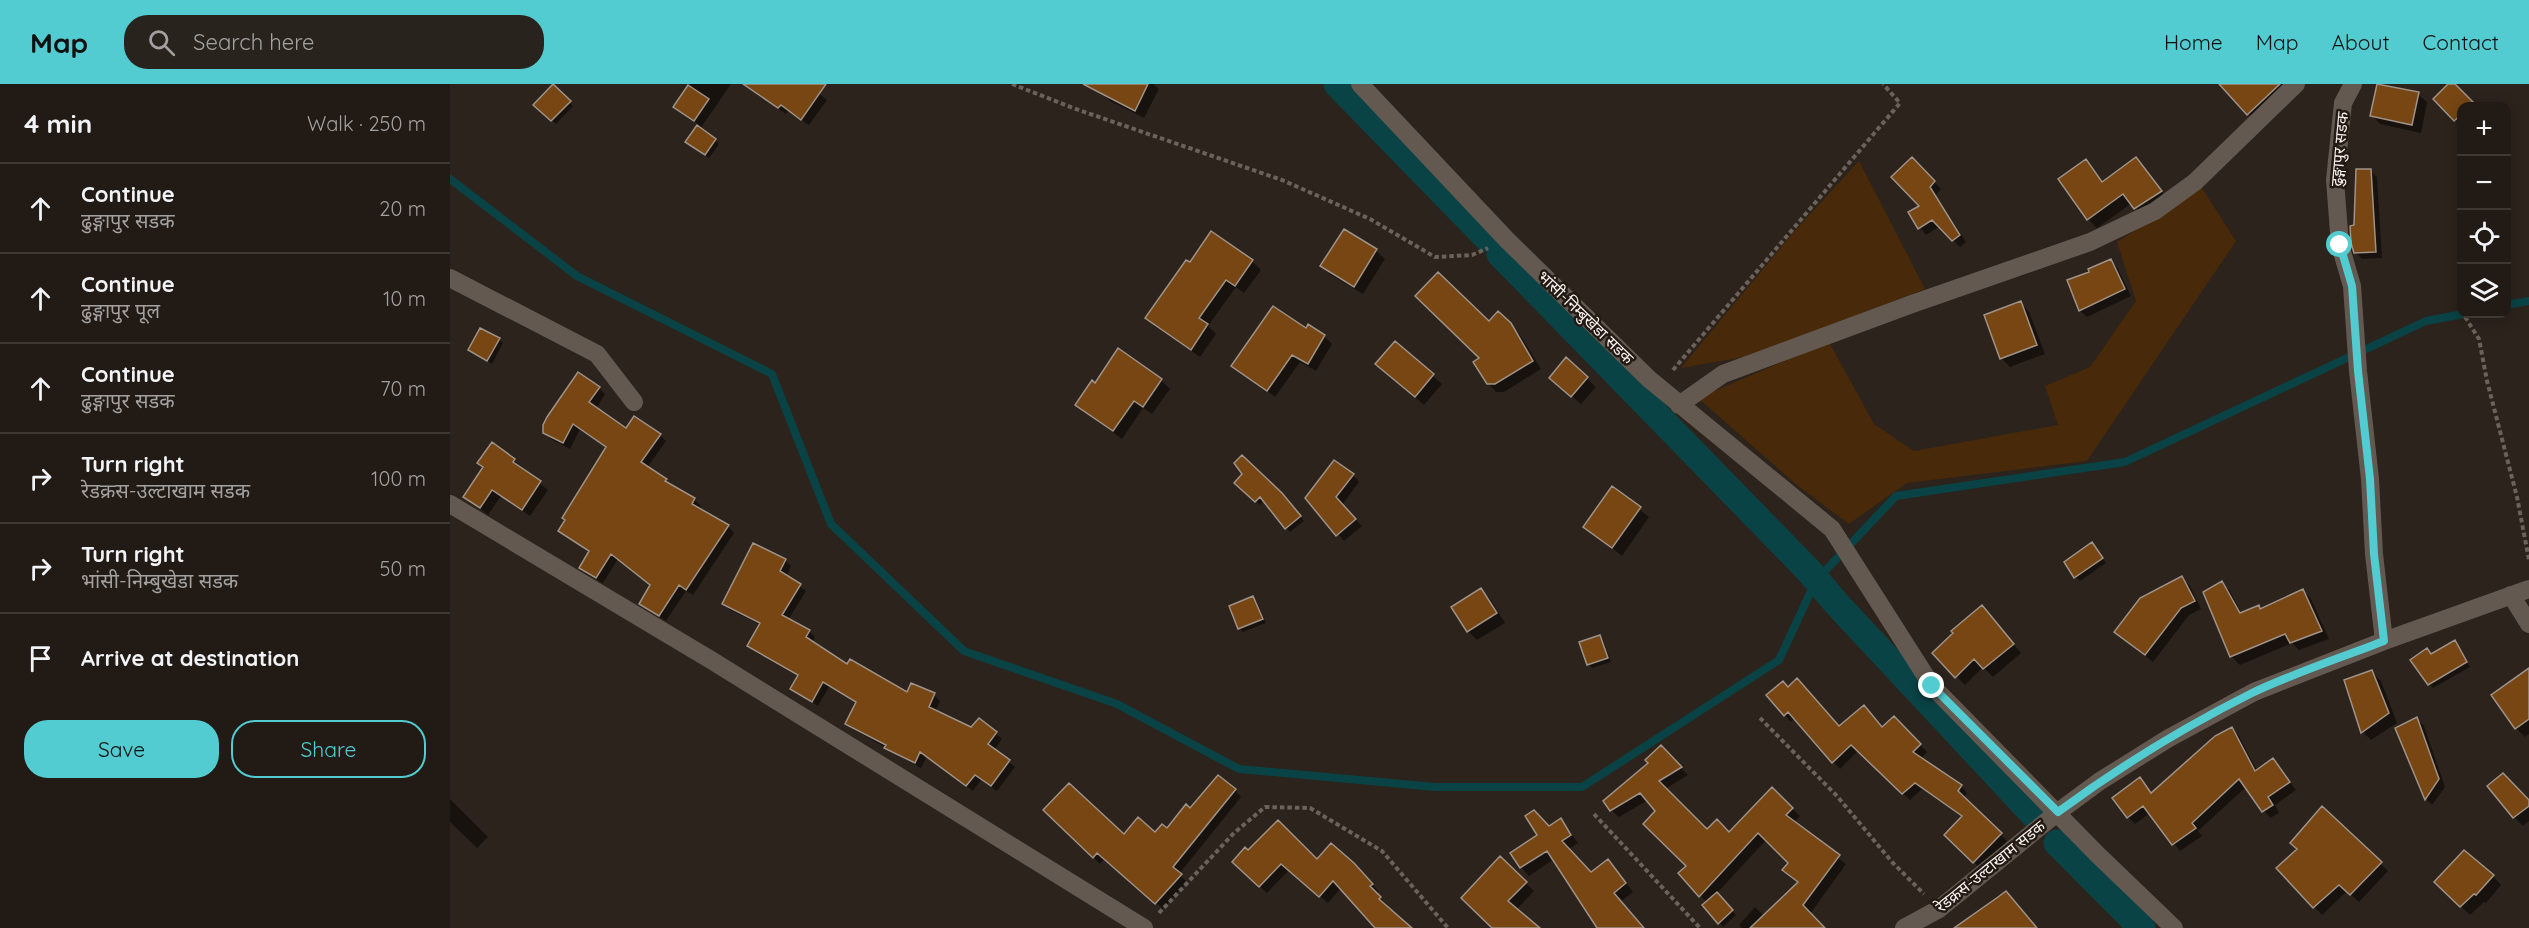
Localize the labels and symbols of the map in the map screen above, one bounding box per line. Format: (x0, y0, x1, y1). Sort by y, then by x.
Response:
street label: ढुङ्गापुर सडक (2326, 110, 2353, 188)
route start (2326, 231, 2352, 257)
street label: भांसी-निम्बुखेडा सडक (1533, 266, 1639, 369)
route end (1918, 672, 1944, 698)
street label: रेडक्रस-उल्टाखाम सडक (1931, 815, 2049, 917)

